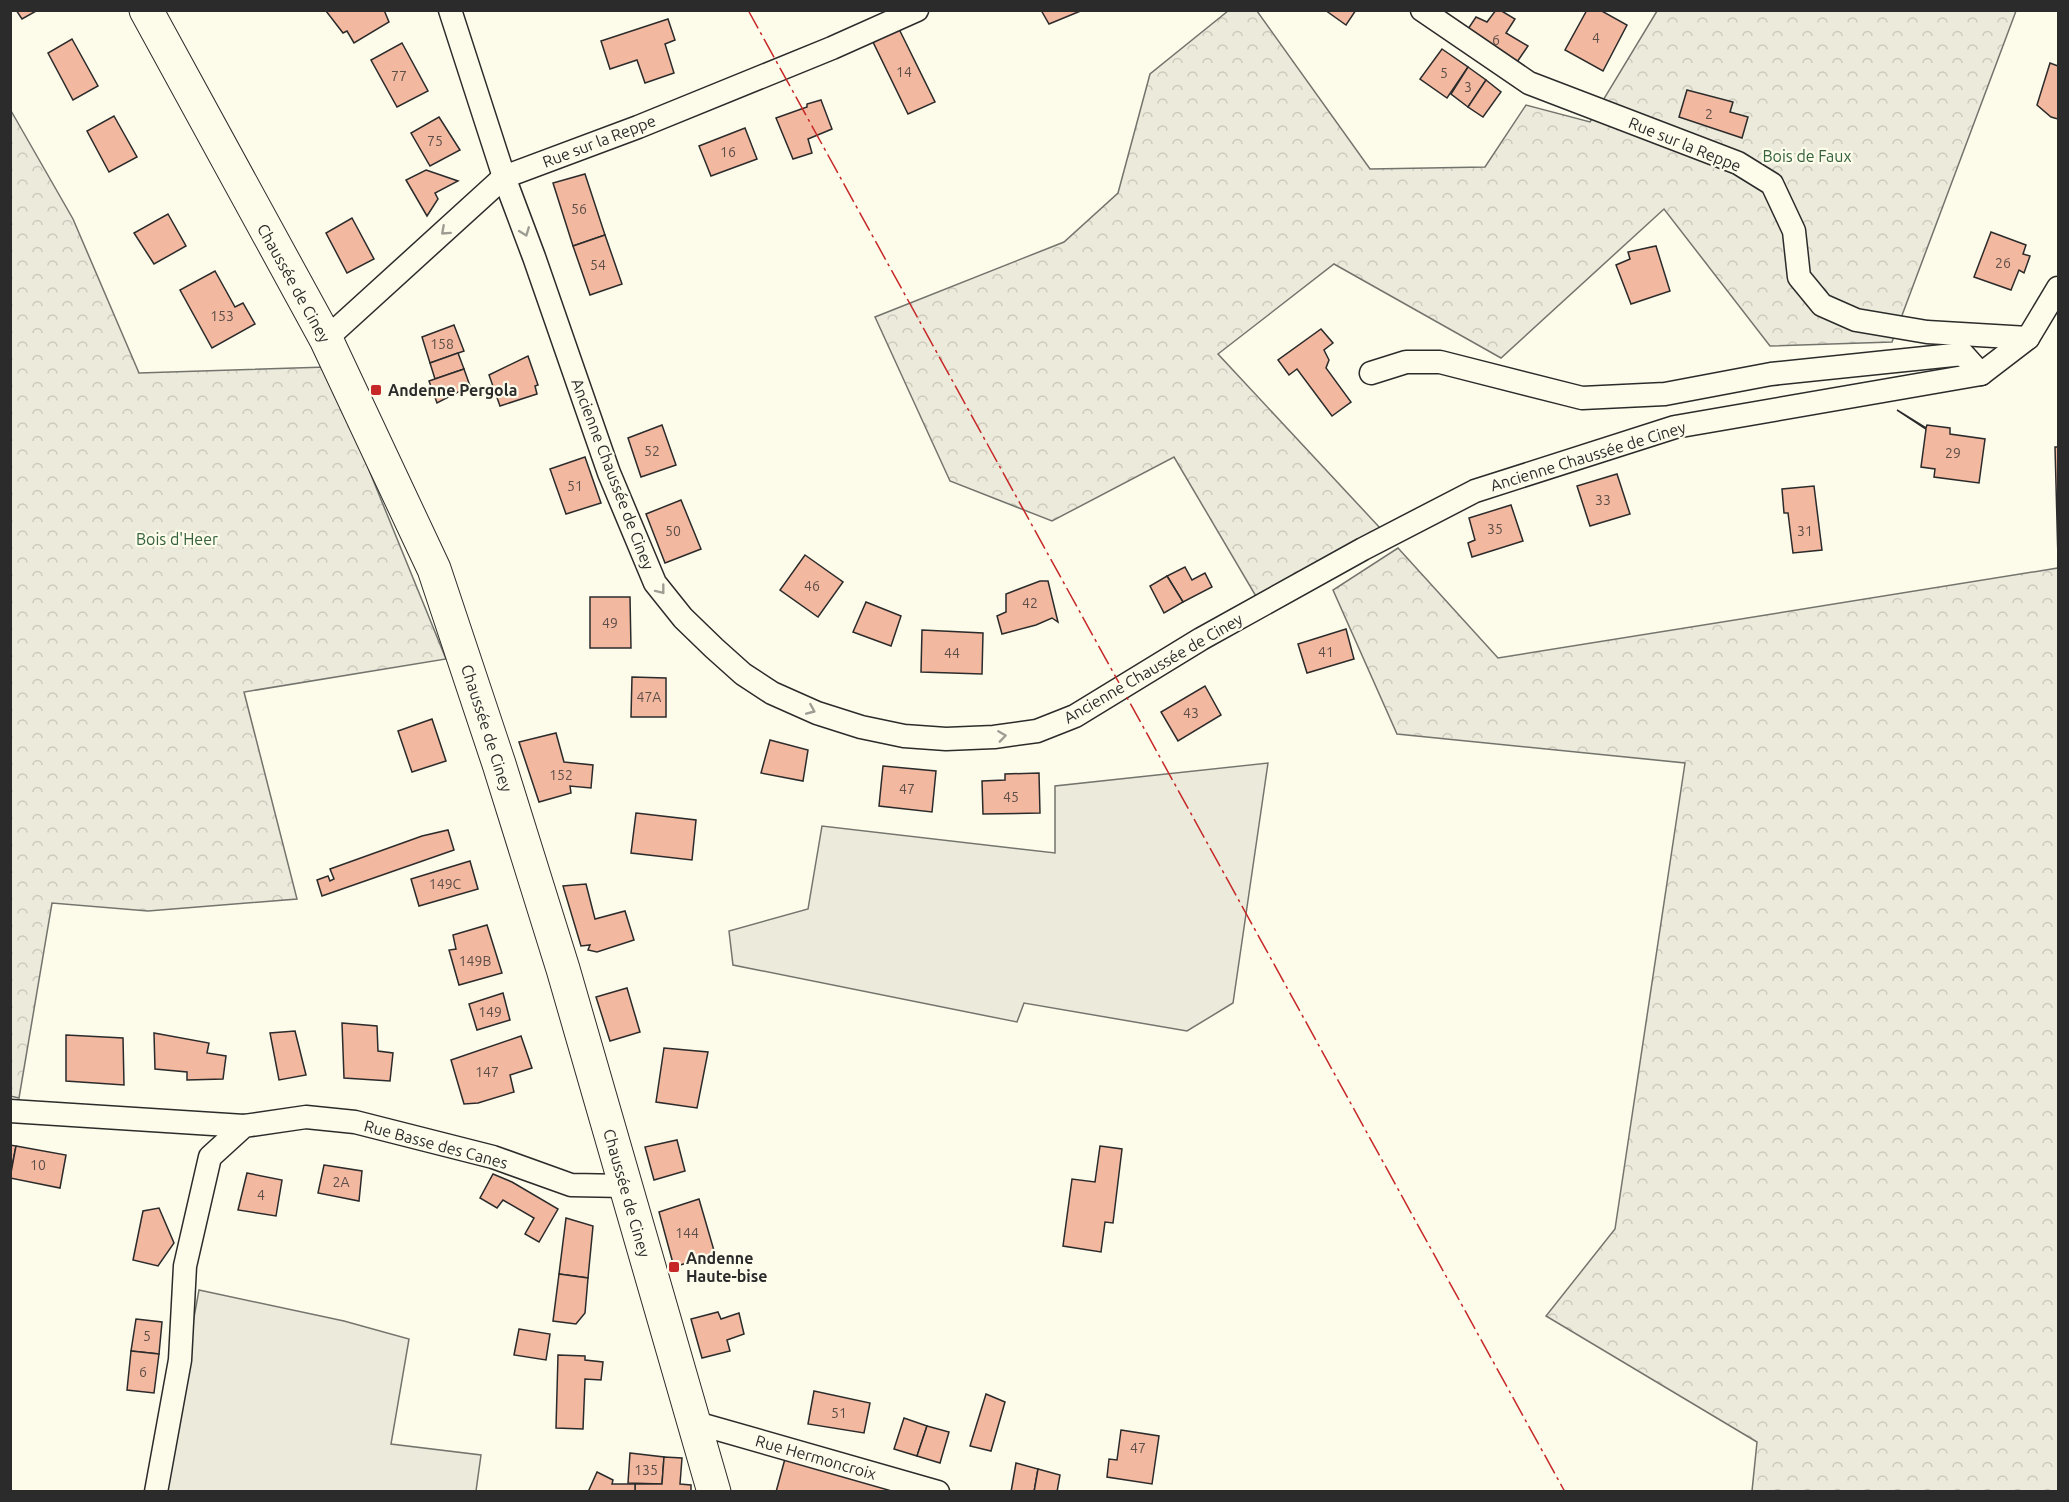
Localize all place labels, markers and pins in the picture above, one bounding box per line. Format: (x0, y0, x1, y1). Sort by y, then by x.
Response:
place label: Andenne Pergola (388, 381, 517, 399)
marker: Andenne Pergola (369, 383, 383, 397)
place label: Andenne Haute-bise (686, 1249, 768, 1285)
marker: Andenne Haute-bise (667, 1260, 681, 1274)

